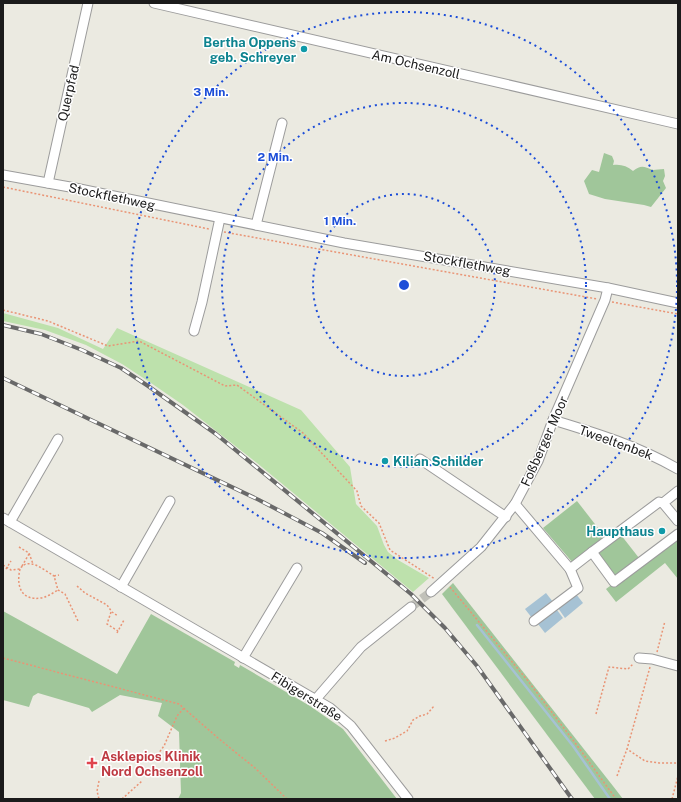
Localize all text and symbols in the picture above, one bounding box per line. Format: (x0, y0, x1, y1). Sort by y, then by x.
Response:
place label: Bertha Oppens geb. Schreyer (203, 35, 297, 65)
marker: Bertha Oppens geb. Schreyer (299, 44, 309, 54)
street label: Am Ochsenzoll (370, 47, 462, 82)
street label: Querpfad (55, 63, 82, 123)
text: 3 Min. (193, 85, 229, 99)
text: 2 Min. (258, 150, 292, 164)
street label: Stockflethweg (67, 180, 157, 213)
text: 1 Min. (324, 214, 356, 228)
street label: Stockflethweg (422, 248, 512, 279)
centre of rings (397, 278, 411, 292)
street label: Foßberger Moor (518, 394, 571, 489)
street label: Tweeltenbek (577, 422, 655, 463)
place label: Kilian Schilder (393, 454, 484, 469)
marker: Kilian Schilder (380, 456, 390, 466)
place label: Haupthaus (586, 524, 654, 539)
marker: Haupthaus (657, 526, 667, 536)
street label: Fibigerstraße (268, 669, 345, 724)
place label: Asklepios Klinik Nord Ochsenzoll (101, 749, 203, 779)
marker: Asklepios Klinik Nord Ochsenzoll (86, 757, 98, 769)

